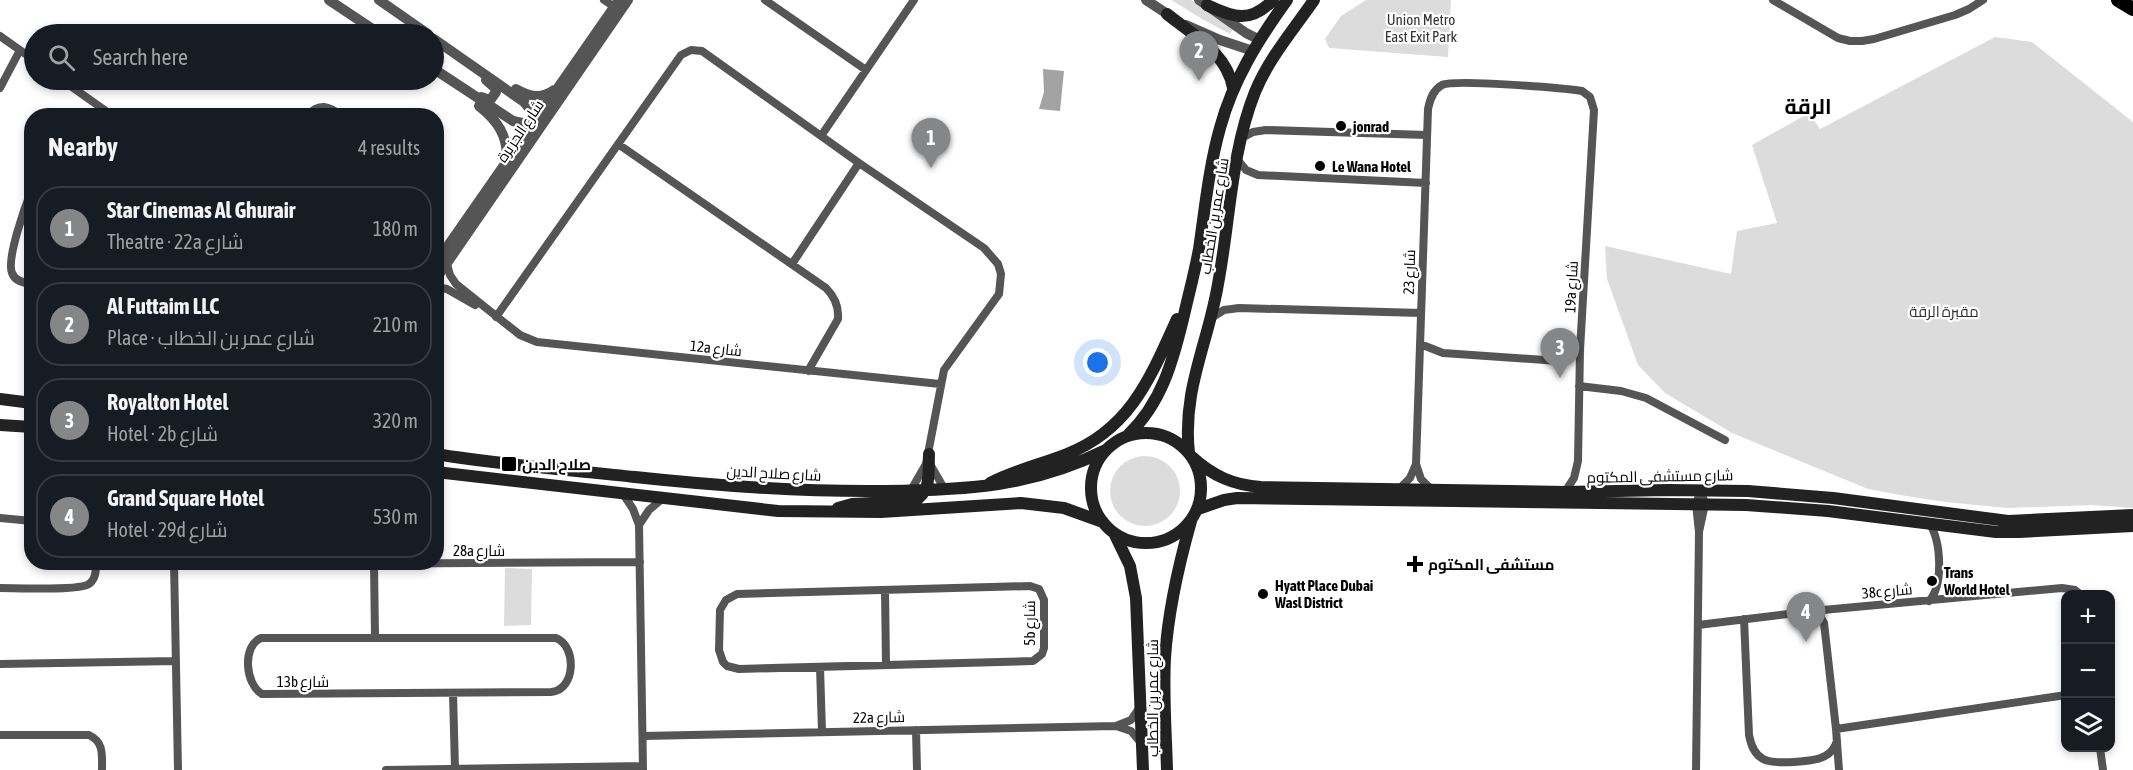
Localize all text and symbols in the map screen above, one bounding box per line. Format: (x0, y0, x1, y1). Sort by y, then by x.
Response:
park label: Union Metro East Exit Park (1385, 11, 1458, 45)
search box (24, 24, 444, 90)
pin: 2 (1180, 32, 1218, 81)
icon: search (45, 41, 78, 74)
text: Search here (93, 44, 188, 70)
district label: الرقة (1784, 94, 1832, 119)
street label: شارع الجزيرة (493, 97, 549, 167)
pin: 1 (912, 118, 950, 168)
place label: jonrad (1352, 118, 1389, 135)
marker: jonrad (1334, 119, 1348, 133)
text: Nearby (48, 132, 118, 162)
text: 4 results (358, 136, 420, 159)
street label: شارع عمر بن الخطاب (1196, 156, 1235, 276)
place label: Le Wana Hotel (1332, 158, 1412, 175)
marker: Le Wana Hotel (1313, 159, 1327, 173)
text: Star Cinemas Al Ghurair (107, 197, 295, 223)
text: 1 (65, 217, 74, 240)
text: 180 m (373, 217, 418, 240)
text: Theatre · 22a شارع (107, 230, 244, 253)
street label: شارع 23 (1400, 249, 1421, 295)
street label: 19a شارع (1561, 260, 1584, 314)
text: Al Futtaim LLC (107, 293, 219, 319)
park label: مقبرة الرقة (1909, 303, 1979, 321)
text: 2 (65, 313, 74, 336)
text: 210 m (373, 313, 418, 336)
text: Place · شارع عمر بن الخطاب (107, 326, 315, 349)
pin: 3 (1540, 328, 1580, 378)
street label: 12a شارع (689, 337, 743, 362)
your location (1083, 348, 1112, 377)
text: Royalton Hotel (107, 389, 228, 415)
text: 3 (65, 409, 74, 432)
text: 320 m (373, 409, 418, 432)
text: Hotel · 2b شارع (107, 422, 218, 445)
marker: صلاح الدين (500, 455, 518, 473)
place label: صلاح الدين (522, 456, 591, 475)
street label: شارع صلاح الدين (726, 462, 822, 487)
street label: شارع مستشفى المكتوم (1587, 466, 1733, 489)
text: Grand Square Hotel (107, 485, 264, 511)
text: 4 (65, 505, 74, 528)
text: 530 m (373, 505, 418, 528)
text: Hotel · 29d شارع (107, 518, 228, 541)
street label: 28a شارع (453, 542, 505, 562)
marker: مستشفى المكتوم (1406, 555, 1424, 573)
place label: مستشفى المكتوم (1428, 556, 1554, 575)
place label: Trans World Hotel (1943, 564, 2011, 598)
marker: Trans World Hotel (1925, 574, 1939, 588)
place label: Hyatt Place Dubai Wasl District (1274, 577, 1373, 611)
street label: 38c شارع (1861, 580, 1913, 605)
marker: Hyatt Place Dubai Wasl District (1256, 587, 1270, 601)
map controls (2061, 590, 2115, 752)
button: + (2061, 590, 2115, 644)
pin: 4 (1786, 592, 1826, 642)
street label: 5b شارع (1021, 600, 1041, 646)
street label: شارع عمر بن الخطاب (1144, 639, 1164, 757)
button: − (2061, 644, 2115, 698)
street label: 13b شارع (277, 673, 329, 693)
button: layers (2061, 698, 2115, 752)
street label: 22a شارع (853, 708, 905, 729)

